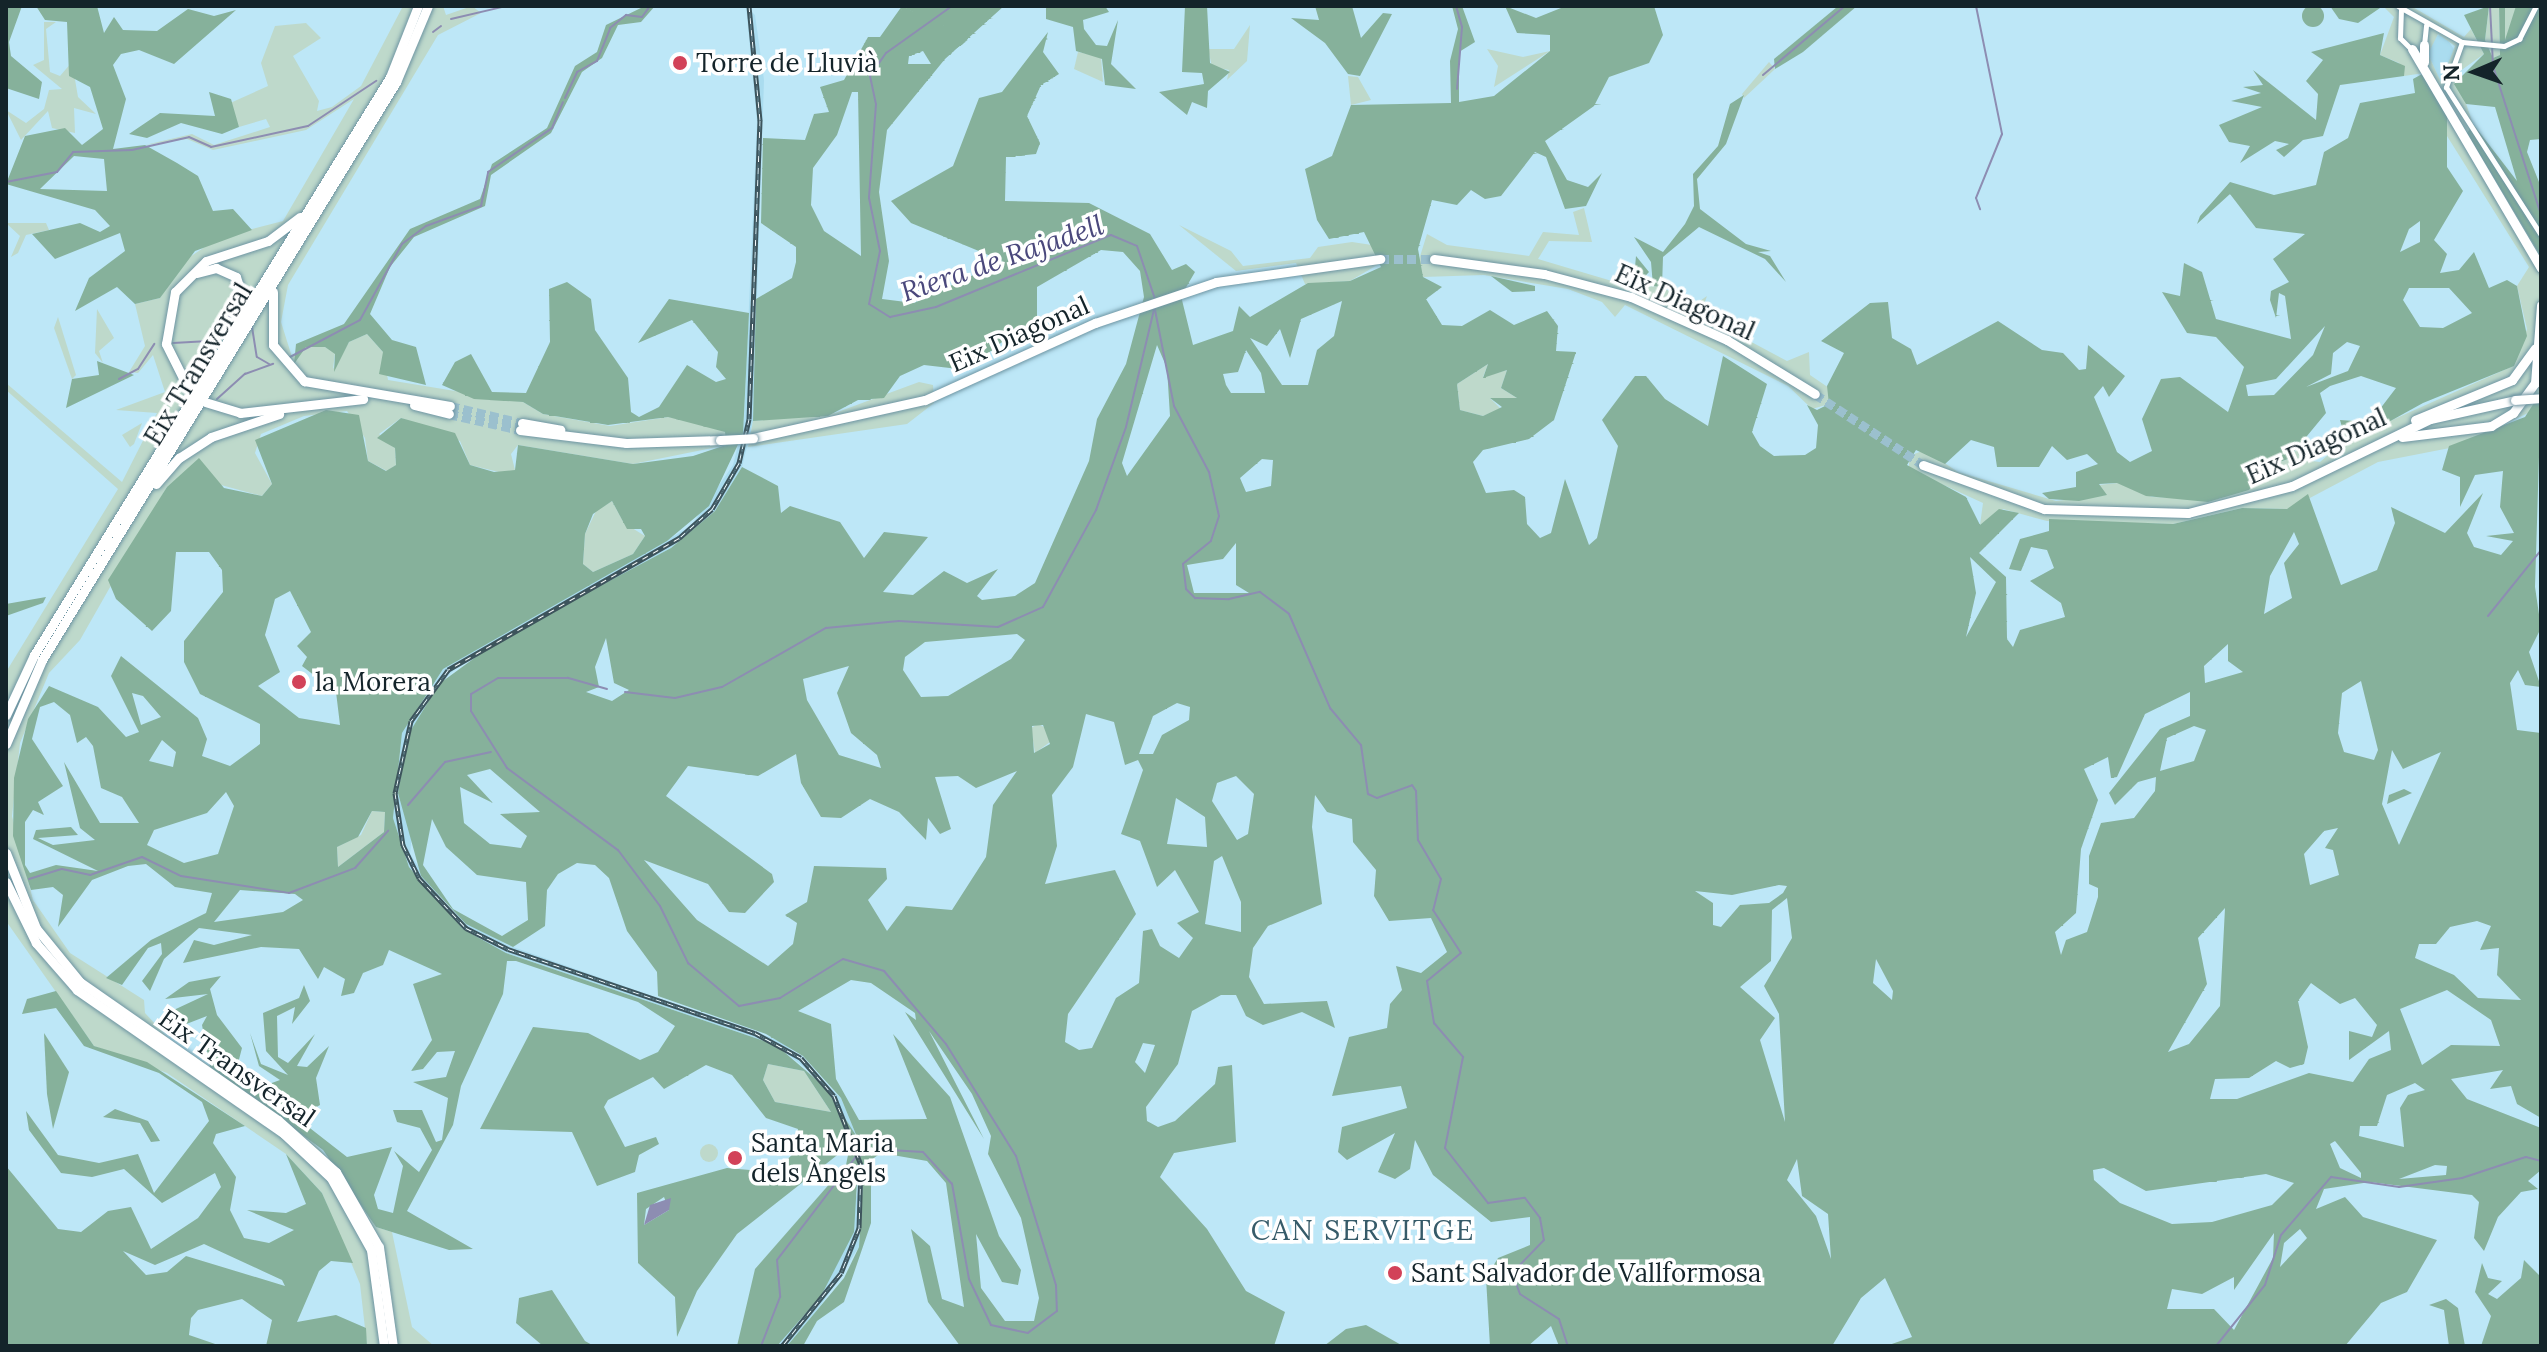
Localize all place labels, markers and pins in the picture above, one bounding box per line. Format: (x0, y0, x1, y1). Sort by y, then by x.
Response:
place label: Torre de Lluvià (696, 47, 878, 79)
marker: Torre de Lluvià (671, 54, 689, 72)
place label: la Morera (315, 666, 431, 698)
marker: la Morera (290, 673, 308, 691)
place label: Santa Maria dels Àngels (751, 1127, 894, 1188)
marker: Santa Maria dels Àngels (726, 1149, 744, 1167)
place label: Sant Salvador de Vallformosa (1411, 1257, 1761, 1289)
marker: Sant Salvador de Vallformosa (1386, 1264, 1404, 1282)

